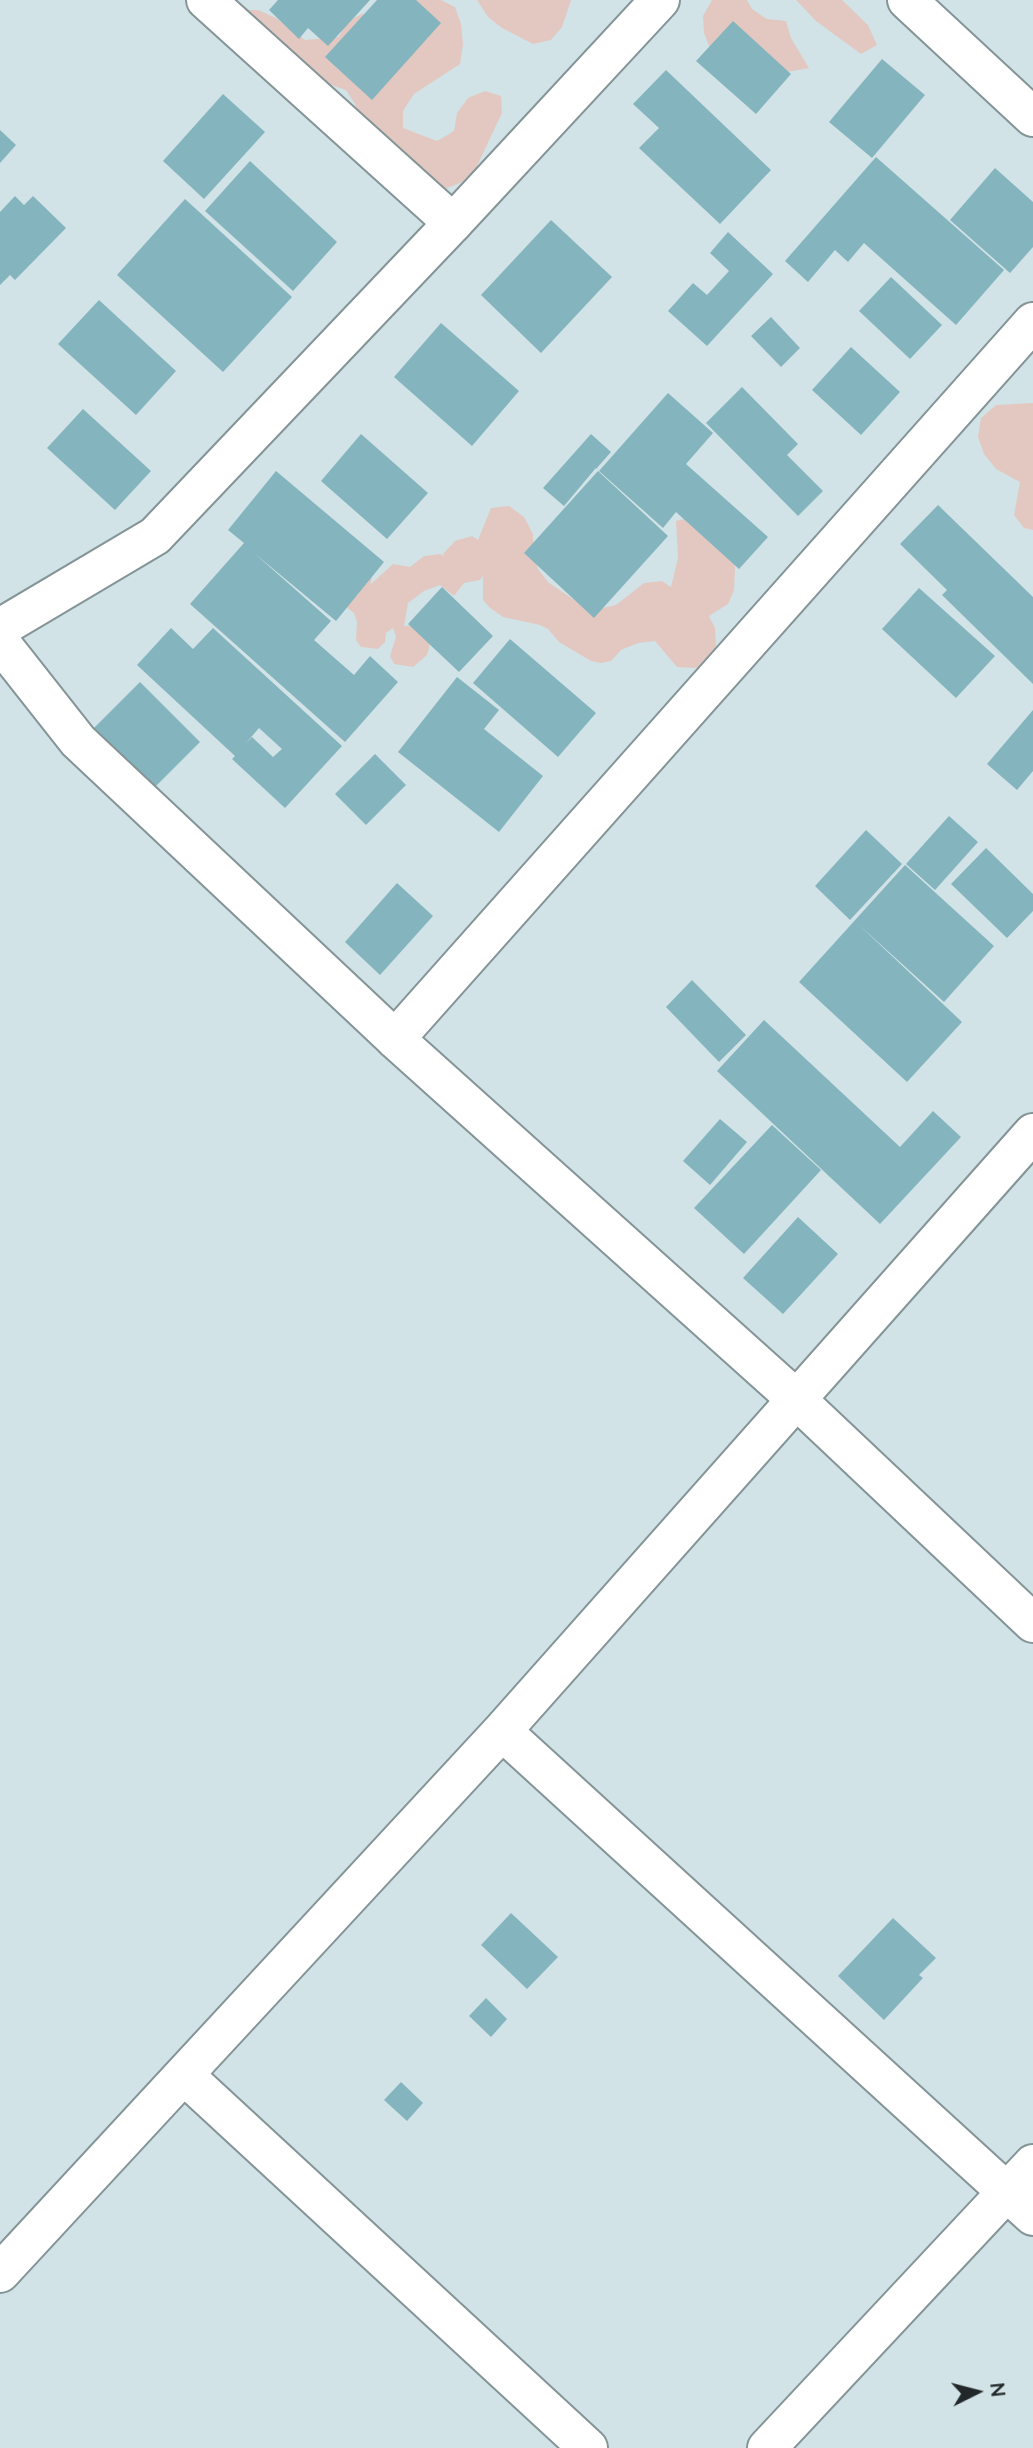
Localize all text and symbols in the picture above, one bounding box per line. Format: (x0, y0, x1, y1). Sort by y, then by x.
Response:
north arrow (942, 2357, 1012, 2427)
text: N (985, 2381, 1011, 2398)

